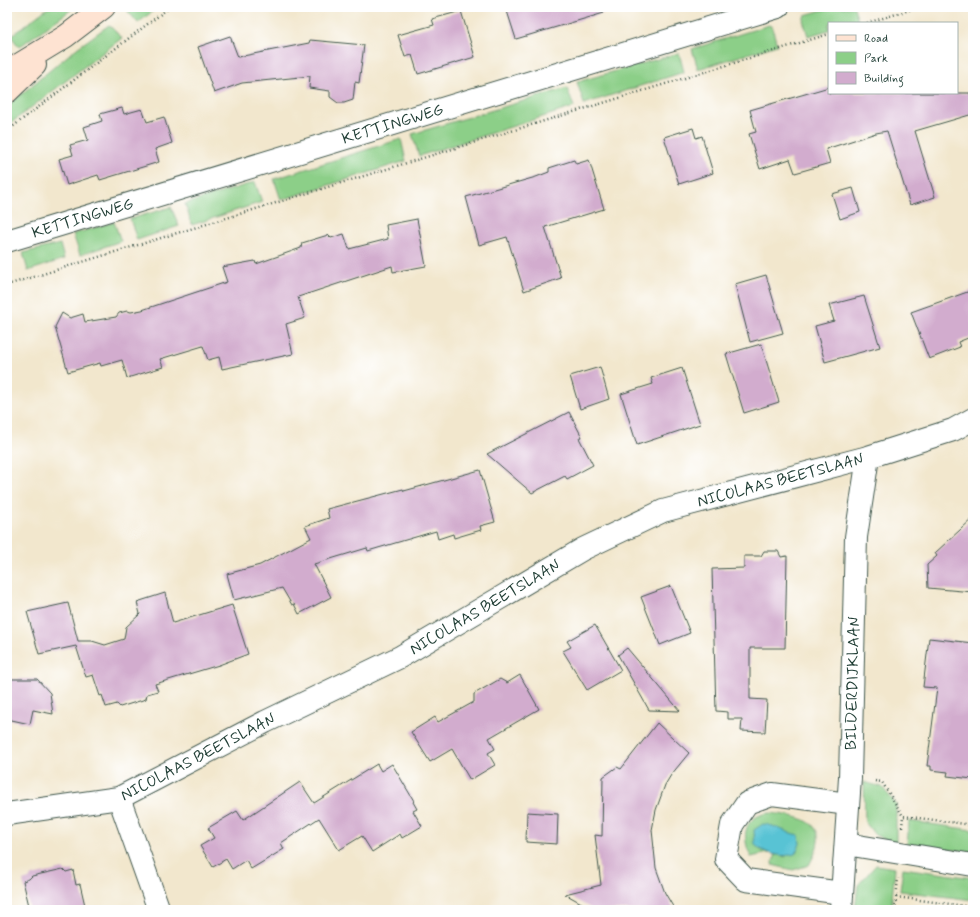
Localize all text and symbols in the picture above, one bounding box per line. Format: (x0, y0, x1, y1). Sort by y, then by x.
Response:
legend (828, 22, 958, 94)
text: Road (864, 31, 888, 47)
text: Park (864, 51, 888, 67)
text: Building (864, 71, 904, 88)
street label: KETTINGWEG (339, 99, 446, 149)
street label: KETTINGWEG (29, 193, 136, 243)
street label: NICOLAAS BEETSLAAN (695, 448, 867, 512)
street label: NICOLAAS BEETSLAAN (406, 554, 565, 660)
street label: BILDERDIJKLAAN (840, 616, 865, 750)
street label: NICOLAAS BEETSLAAN (117, 708, 279, 806)

